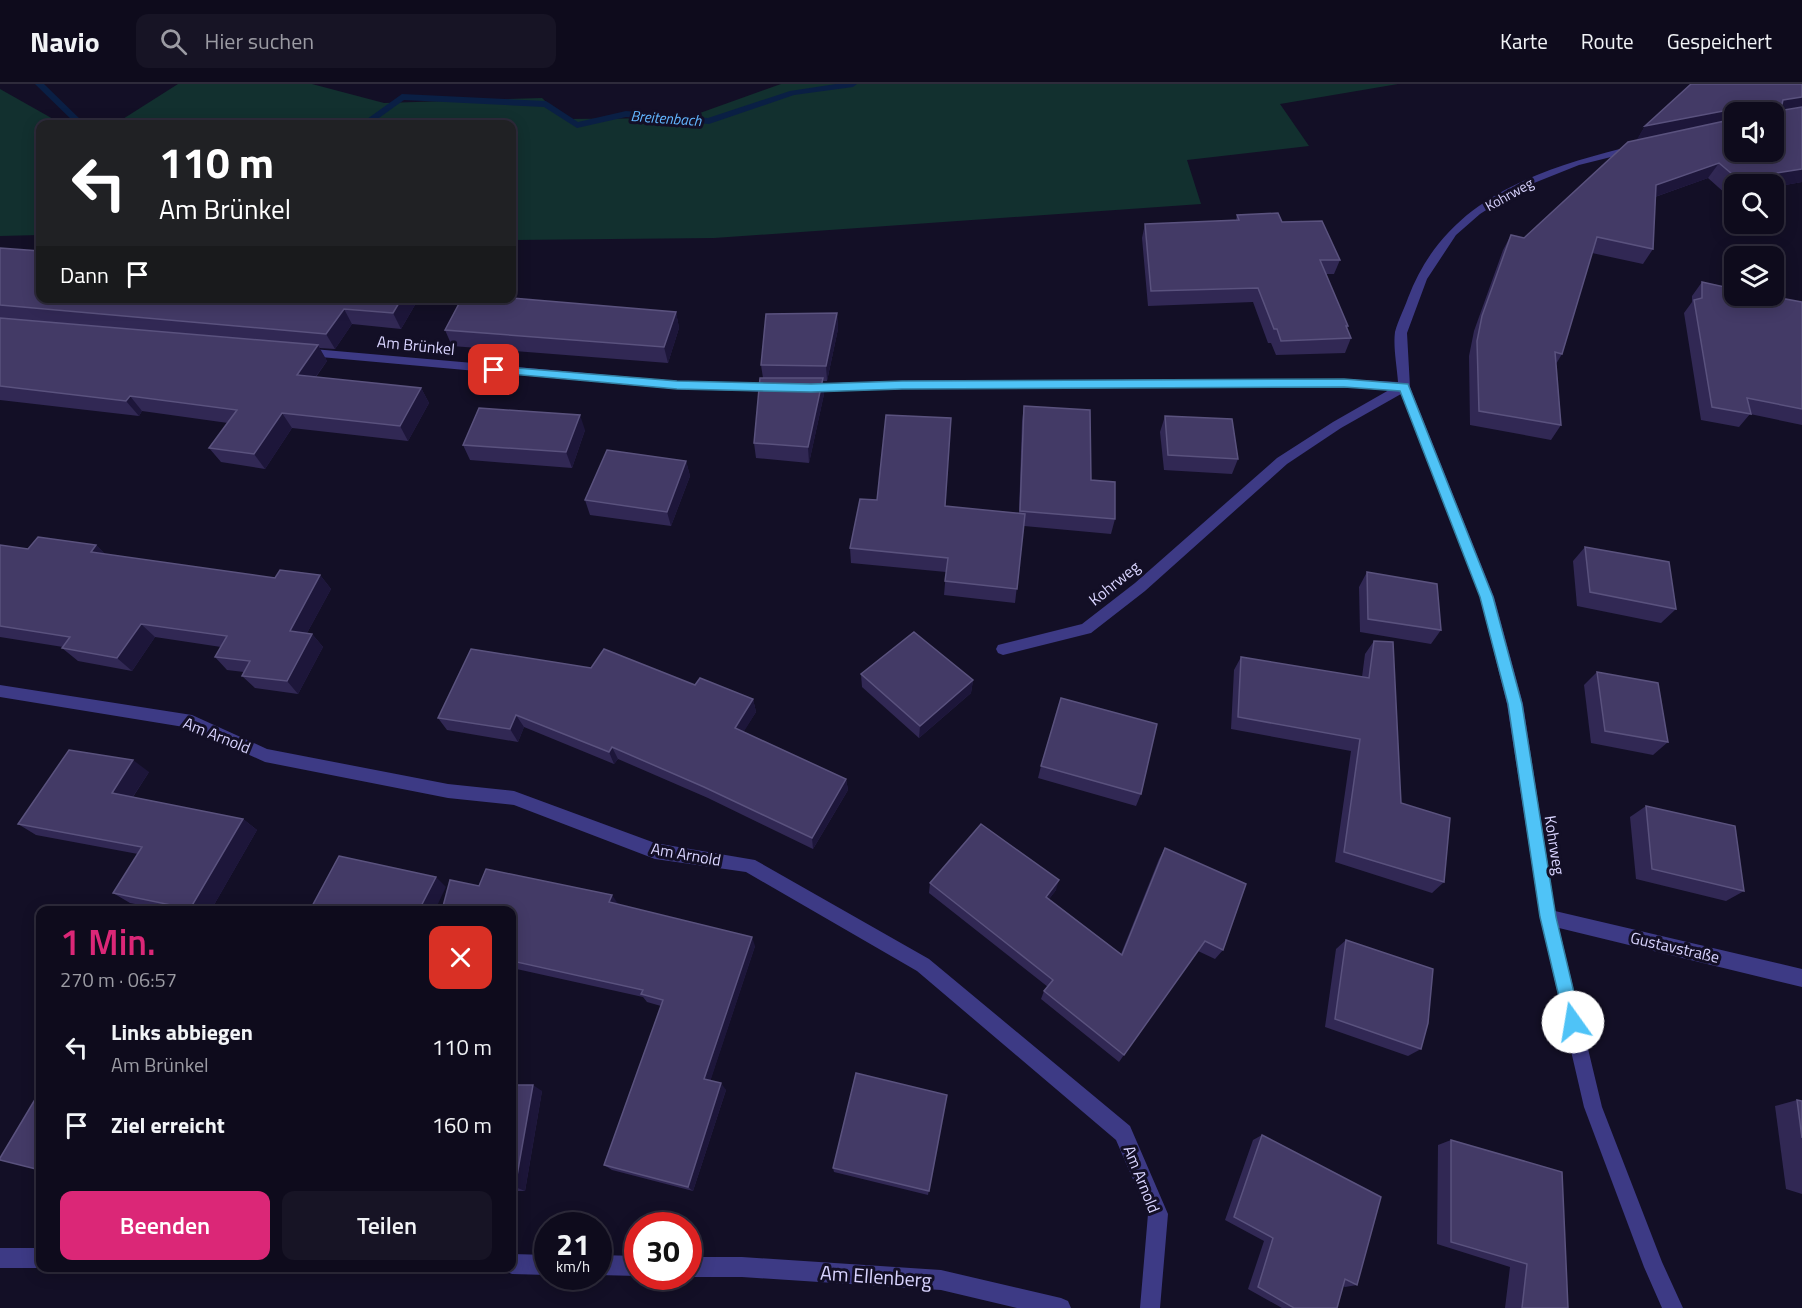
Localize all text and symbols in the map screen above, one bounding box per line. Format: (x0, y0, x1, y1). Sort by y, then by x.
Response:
search box (136, 14, 556, 68)
text: Navio (30, 20, 100, 63)
text: Hier suchen (205, 24, 314, 58)
icon: search (157, 25, 190, 58)
text: Karte (1500, 25, 1548, 57)
text: Route (1581, 25, 1634, 57)
text: Gespeichert (1667, 25, 1772, 57)
map controls (1724, 102, 1784, 306)
button: sound (1724, 102, 1784, 162)
water label: Breitenbach (630, 104, 703, 132)
text: 110 m (159, 130, 274, 194)
icon: left (60, 144, 138, 222)
street label: Kohrweg (1481, 172, 1537, 216)
button: search (1724, 174, 1784, 234)
text: Am Brünkel (159, 188, 291, 229)
button: layers (1724, 246, 1784, 306)
text: Dann (60, 258, 109, 292)
icon: arrive (121, 258, 154, 291)
street label: Am Brünkel (376, 329, 456, 361)
pin (468, 344, 519, 395)
icon: arrive (477, 353, 510, 386)
street label: Kohrweg (1083, 555, 1145, 611)
street label: Am Arnold (180, 711, 254, 759)
street label: Kohrweg (1538, 814, 1572, 876)
street label: Am Arnold (649, 836, 723, 872)
text: 1 Min. (60, 914, 156, 969)
street label: Gustavstraße (1628, 925, 1722, 969)
button: close (429, 926, 492, 989)
text: 270 m · 06:57 (60, 964, 177, 995)
position arrow (1541, 990, 1605, 1054)
text: Links abbiegen (111, 1015, 253, 1049)
text: 110 m (432, 1030, 492, 1064)
icon: left (60, 1031, 93, 1064)
text: Am Brünkel (111, 1049, 209, 1080)
text: Ziel erreicht (111, 1108, 225, 1142)
text: 160 m (432, 1108, 492, 1142)
icon: arrive (60, 1109, 93, 1142)
street label: Am Arnold (1118, 1142, 1166, 1216)
button: Beenden (60, 1191, 270, 1260)
button: Teilen (282, 1191, 492, 1260)
speed limit sign: 30 (624, 1212, 702, 1290)
text: 21 (556, 1221, 590, 1267)
text: km/h (556, 1255, 590, 1278)
street label: Am Ellenberg (819, 1257, 933, 1295)

